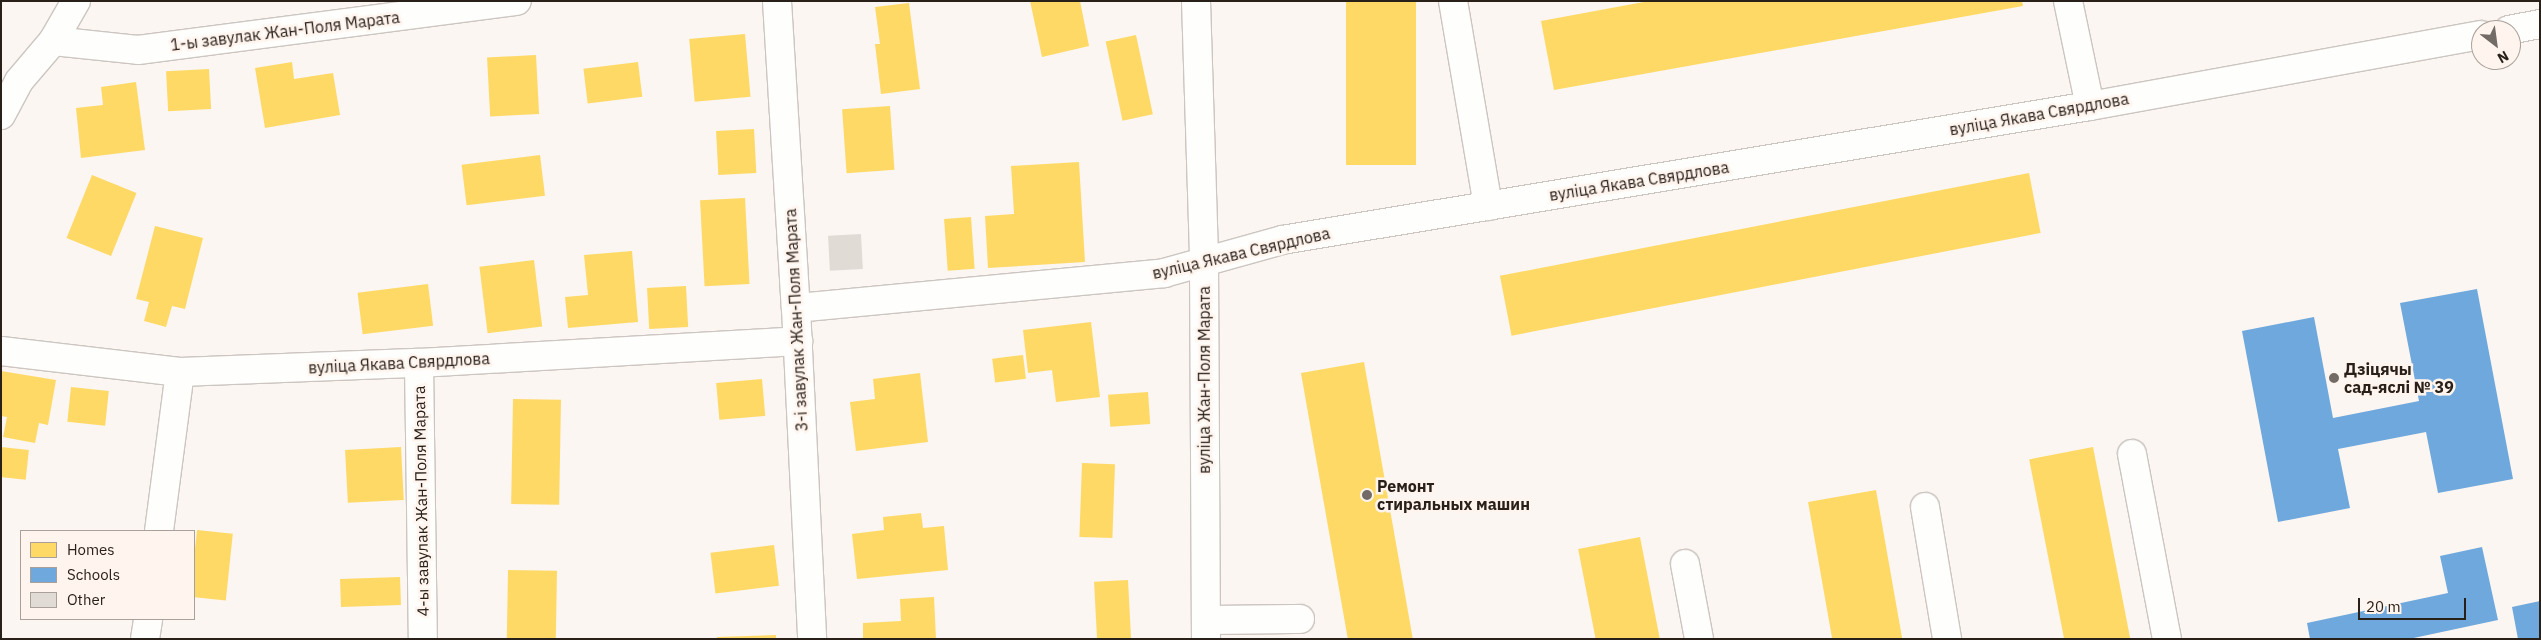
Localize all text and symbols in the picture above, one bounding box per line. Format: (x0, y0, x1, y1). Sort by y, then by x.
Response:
street label: 1-ы завулак Жан-Поля Марата (169, 7, 401, 55)
north arrow (2471, 20, 2521, 70)
text: N (2494, 47, 2512, 67)
street label: вуліца Якава Свярдлова (1948, 89, 2130, 139)
street label: вуліца Якава Свярдлова (1548, 157, 1730, 205)
street label: 3-і завулак Жан-Поля Марата (781, 208, 811, 432)
street label: вуліца Якава Свярдлова (1150, 223, 1332, 283)
street label: вуліца Жан-Поля Марата (1194, 286, 1214, 474)
street label: вуліца Якава Свярдлова (308, 349, 490, 377)
place label: Дзіцячы сад-яслі № 39 (2344, 359, 2454, 397)
marker: Дзіцячы сад-яслі № 39 (2328, 372, 2340, 384)
street label: 4-ы завулак Жан-Поля Марата (409, 385, 433, 617)
place label: Ремонт стиральных машин (1377, 476, 1530, 514)
marker: Ремонт стиральных машин (1361, 489, 1373, 501)
legend (20, 530, 195, 620)
text: Homes (67, 540, 115, 559)
text: Schools (67, 565, 120, 584)
scale bar (2361, 588, 2468, 620)
text: Other (67, 590, 105, 609)
text: 20 m (2366, 597, 2401, 616)

